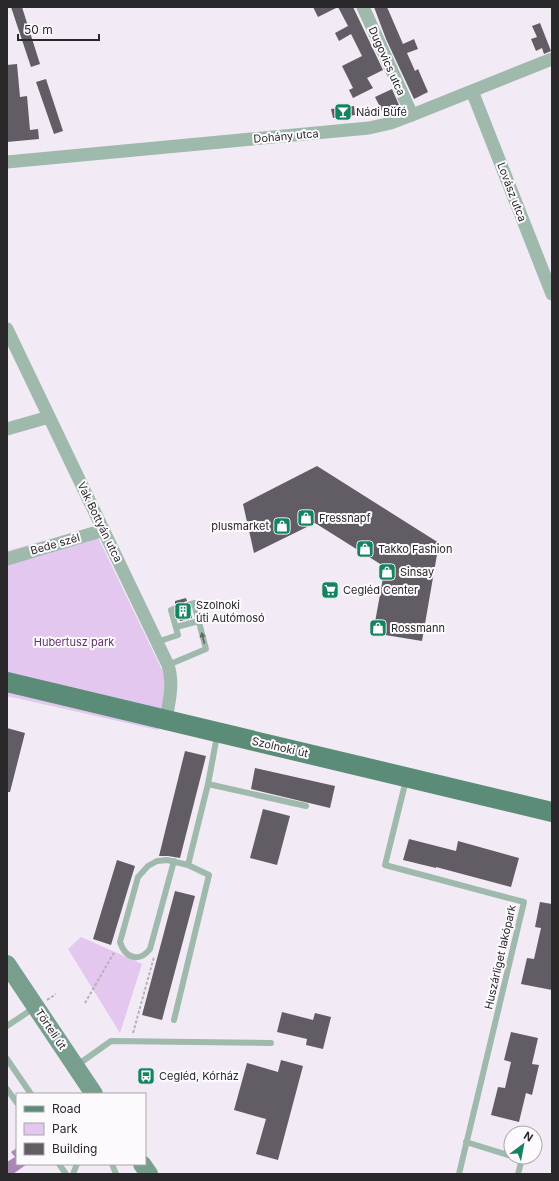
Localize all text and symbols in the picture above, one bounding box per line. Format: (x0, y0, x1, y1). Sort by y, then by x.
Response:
scale bar (18, 16, 99, 42)
text: 50 m (24, 22, 53, 37)
street label: Dugovics utca (366, 24, 408, 98)
bar icon: Nádi Büfé (333, 102, 353, 122)
place label: Nádi Büfé (356, 105, 407, 119)
street label: Dohány utca (253, 126, 319, 146)
street label: Lovász utca (494, 160, 530, 224)
street label: Vak Bottyán utca (74, 479, 126, 565)
shop icon: Fressnapf (296, 508, 316, 528)
place label: Fressnapf (319, 511, 371, 525)
shop icon: plusmarket (272, 516, 292, 536)
place label: plusmarket (211, 519, 269, 533)
street label: Bede szél (29, 530, 81, 558)
shop icon: Takko Fashion (355, 539, 375, 559)
place label: Takko Fashion (378, 542, 452, 556)
shop icon: Sinsay (377, 562, 397, 582)
place label: Sinsay (400, 565, 434, 579)
supermarket icon: Cegléd Center (320, 580, 340, 600)
place label: Cegléd Center (343, 583, 418, 597)
place label: Szolnoki úti Autómosó (196, 598, 265, 625)
building icon: Szolnoki úti Autómosó (173, 601, 193, 621)
shop icon: Rossmann (368, 618, 388, 638)
place label: Rossmann (391, 621, 445, 635)
one-way arrow (200, 632, 206, 644)
park label: Hubertusz park (34, 635, 114, 649)
street label: Szolnoki út (251, 734, 310, 760)
street label: Huszárliget lakópark (481, 903, 519, 1011)
street label: Törteli út (32, 1006, 70, 1052)
bus stop icon: Cegléd, Kórház (136, 1066, 156, 1086)
place label: Cegléd, Kórház (159, 1069, 239, 1083)
legend (16, 1093, 146, 1165)
text: Road (52, 1101, 81, 1116)
text: Park (52, 1121, 78, 1136)
north arrow (503, 1125, 543, 1165)
text: N (521, 1128, 536, 1145)
text: Building (52, 1141, 97, 1156)

